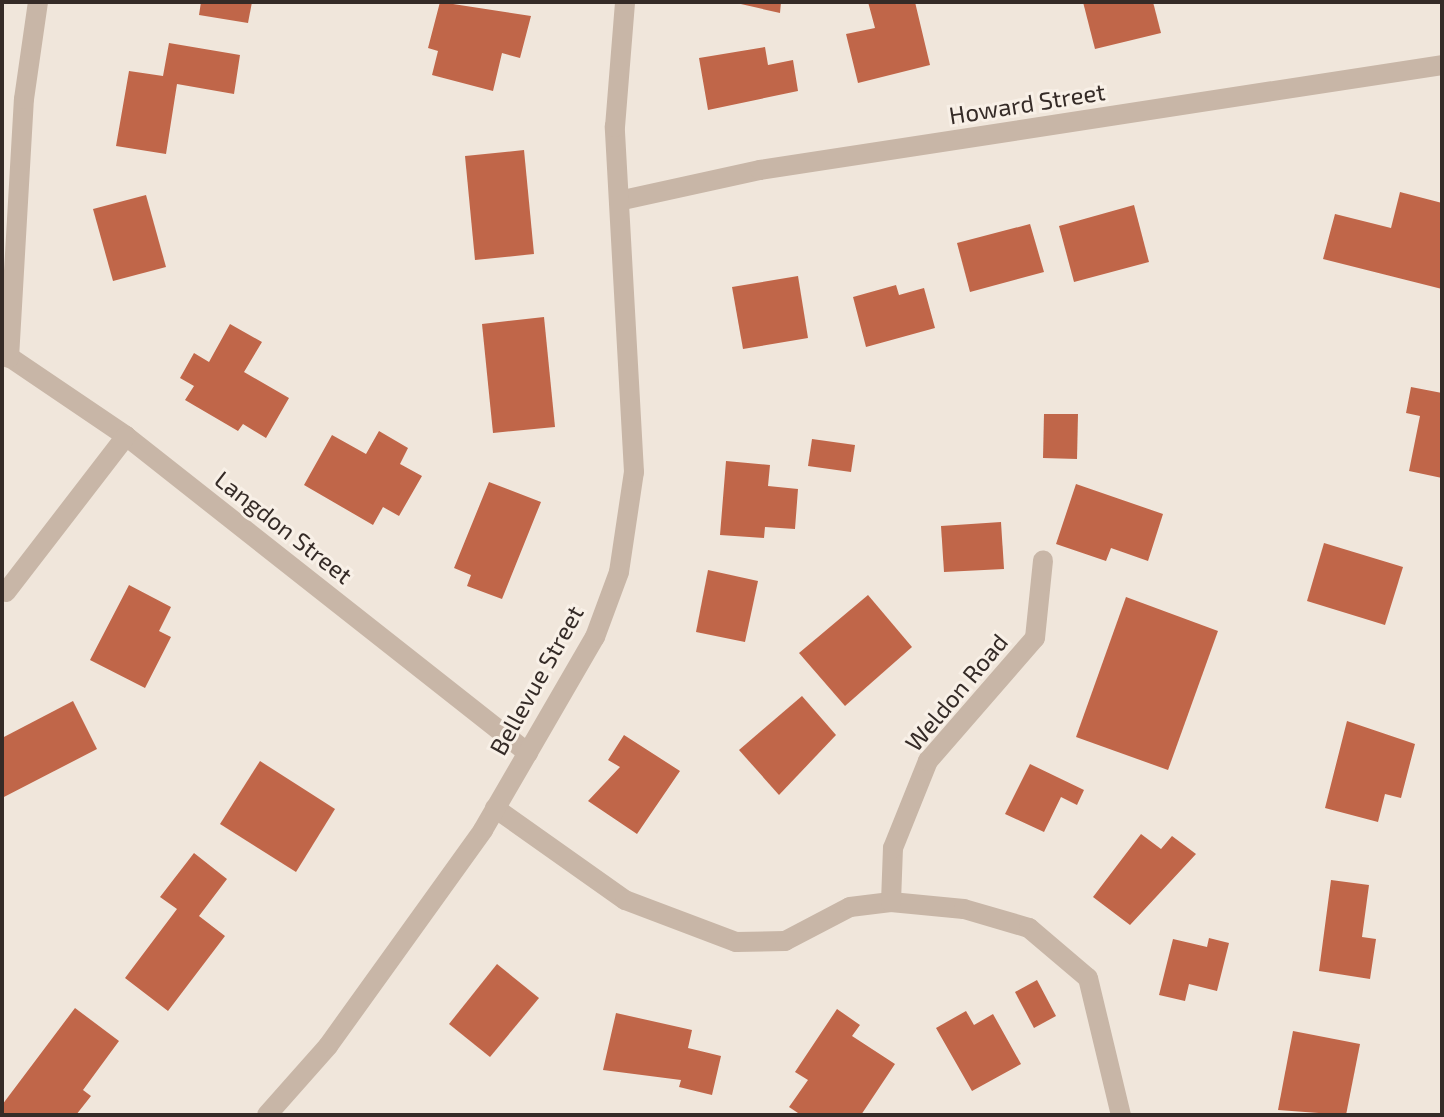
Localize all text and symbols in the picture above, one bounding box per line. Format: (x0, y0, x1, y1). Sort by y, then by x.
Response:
street label: Howard Street (947, 76, 1107, 130)
street label: Langdon Street (210, 465, 358, 589)
street label: Bellevue Street (483, 600, 589, 760)
street label: Weldon Road (899, 627, 1013, 757)

